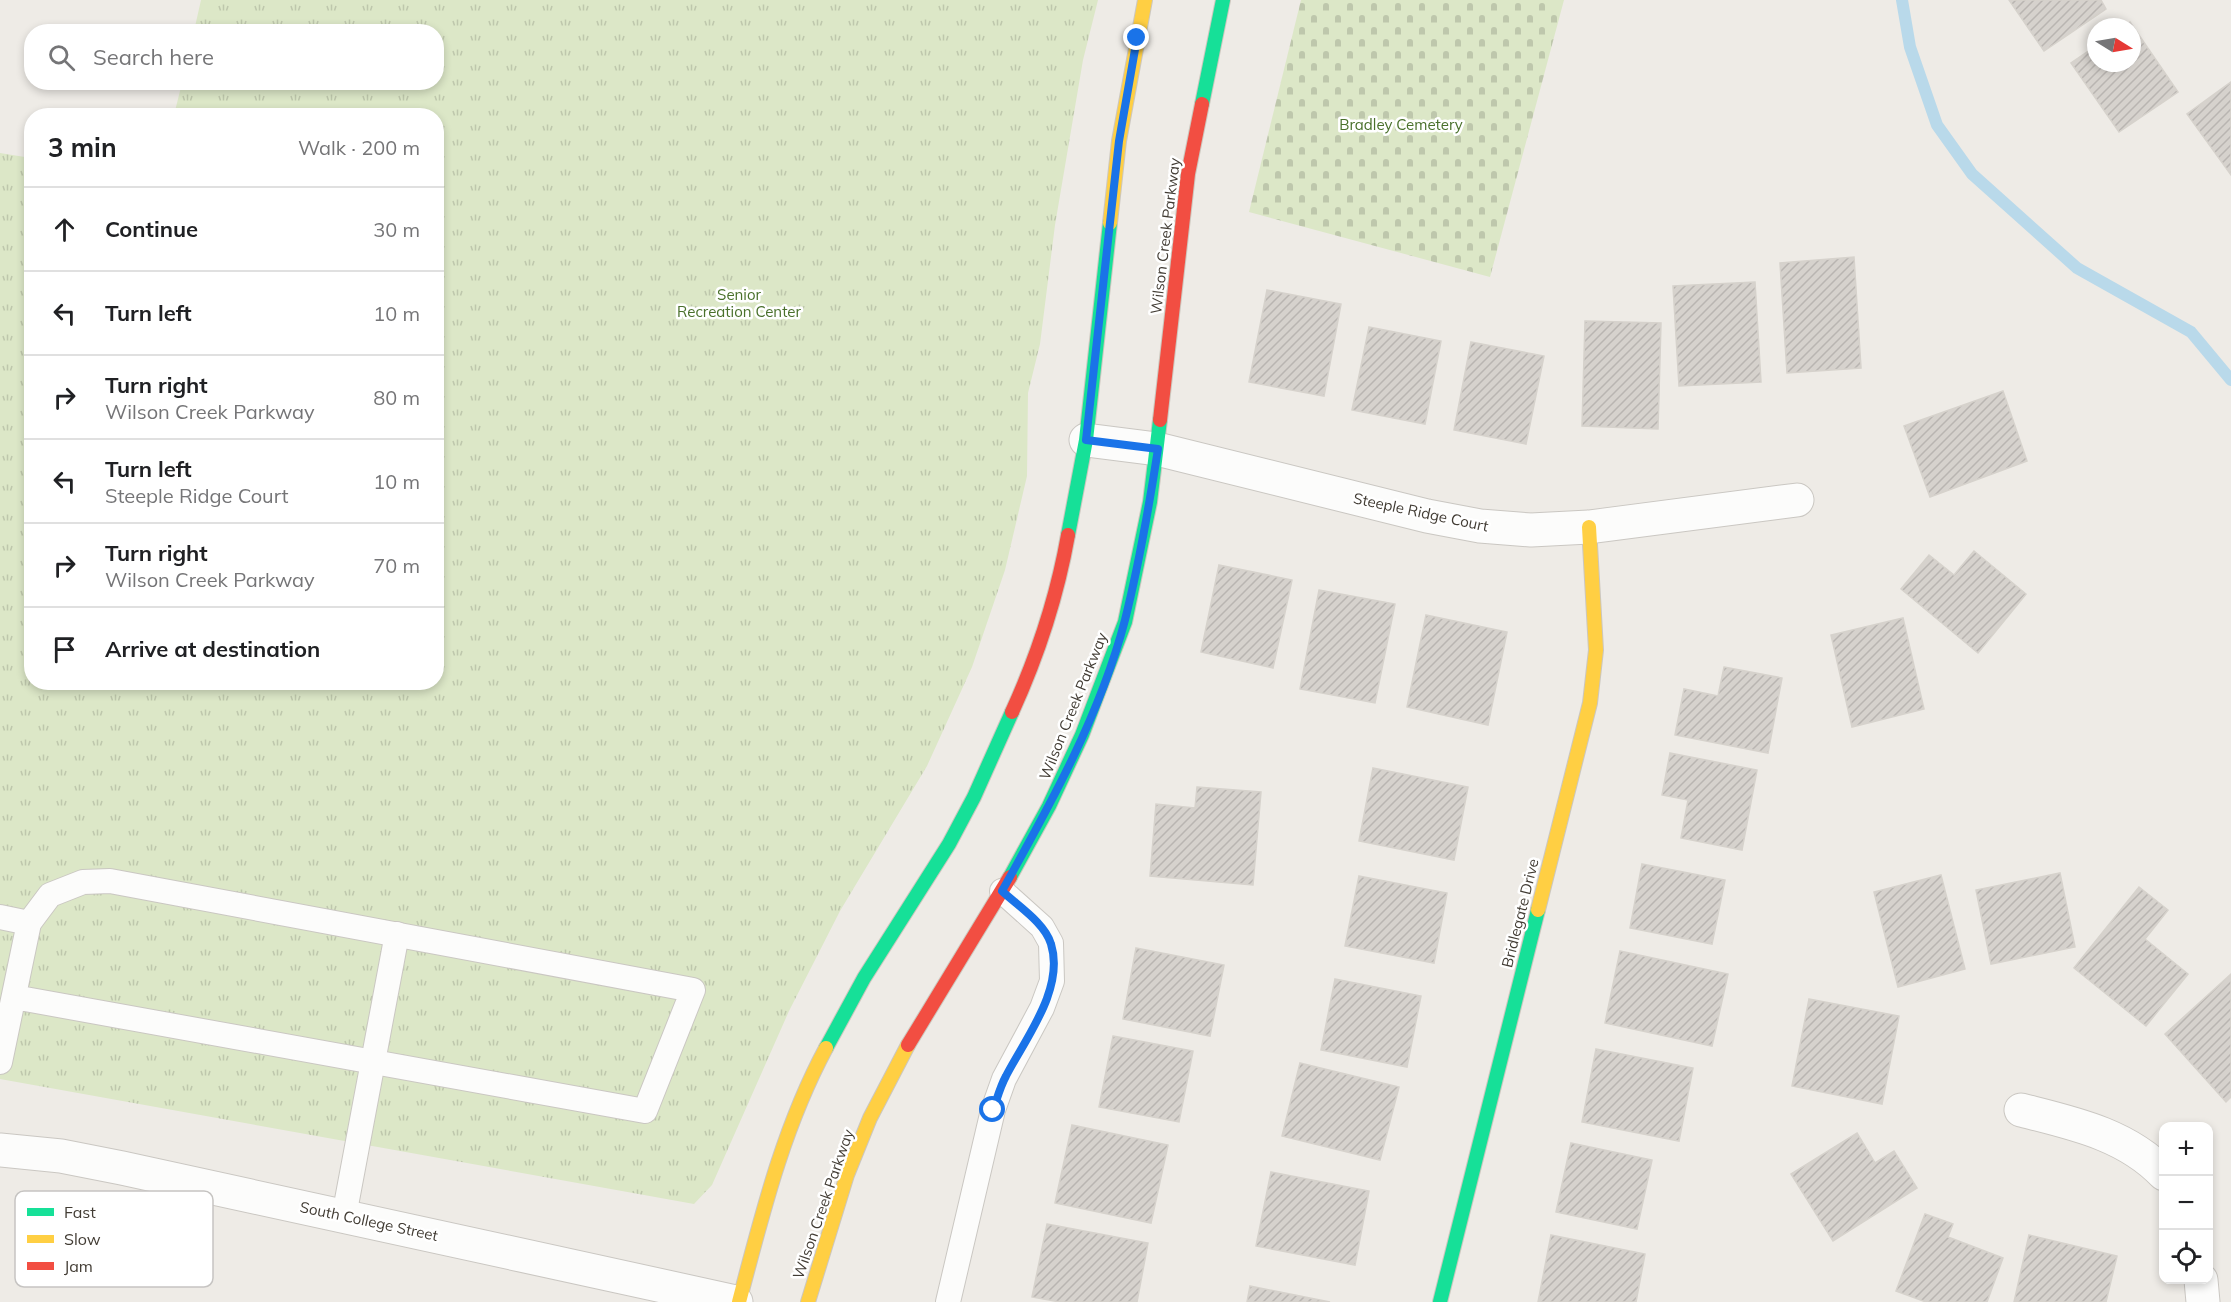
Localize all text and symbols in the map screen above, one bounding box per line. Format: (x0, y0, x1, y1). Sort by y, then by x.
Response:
north arrow (2087, 18, 2141, 72)
search box (24, 24, 444, 90)
route end (1123, 24, 1149, 50)
icon: search (45, 41, 78, 74)
text: Search here (93, 43, 214, 71)
park label: Bradley Cemetery (1339, 115, 1463, 134)
text: 3 min (48, 131, 117, 164)
text: Walk · 200 m (298, 135, 420, 160)
street label: Wilson Creek Parkway (1146, 157, 1184, 315)
icon: ahead (48, 213, 81, 246)
text: Continue (105, 215, 198, 243)
text: 30 m (373, 217, 420, 242)
park label: Senior Recreation Center (677, 285, 801, 321)
icon: left (48, 297, 81, 330)
text: Turn left (105, 299, 192, 327)
text: 10 m (373, 301, 420, 326)
text: Turn right (105, 371, 208, 399)
icon: right (48, 381, 81, 414)
text: 80 m (373, 385, 420, 410)
text: Wilson Creek Parkway (105, 399, 315, 424)
text: Turn left (105, 455, 192, 483)
icon: left (48, 465, 81, 498)
text: 10 m (373, 469, 420, 494)
text: Steeple Ridge Court (105, 483, 288, 508)
street label: Steeple Ridge Court (1352, 488, 1490, 536)
text: Turn right (105, 539, 208, 567)
icon: right (48, 549, 81, 582)
text: 70 m (373, 553, 420, 578)
text: Wilson Creek Parkway (105, 567, 315, 592)
street label: Wilson Creek Parkway (1035, 630, 1111, 782)
icon: arrive (48, 633, 81, 666)
text: Arrive at destination (105, 635, 320, 663)
street label: Bridlegate Drive (1497, 857, 1543, 969)
route start (979, 1096, 1005, 1122)
map controls (2159, 1122, 2213, 1284)
button: + (2159, 1122, 2213, 1176)
street label: Wilson Creek Parkway (788, 1127, 858, 1281)
button: − (2159, 1176, 2213, 1230)
legend (15, 1191, 213, 1287)
street label: South College Street (298, 1197, 440, 1245)
text: Fast (64, 1202, 96, 1222)
text: Slow (64, 1229, 101, 1249)
button: locate (2159, 1230, 2213, 1284)
text: Jam (64, 1256, 93, 1276)

